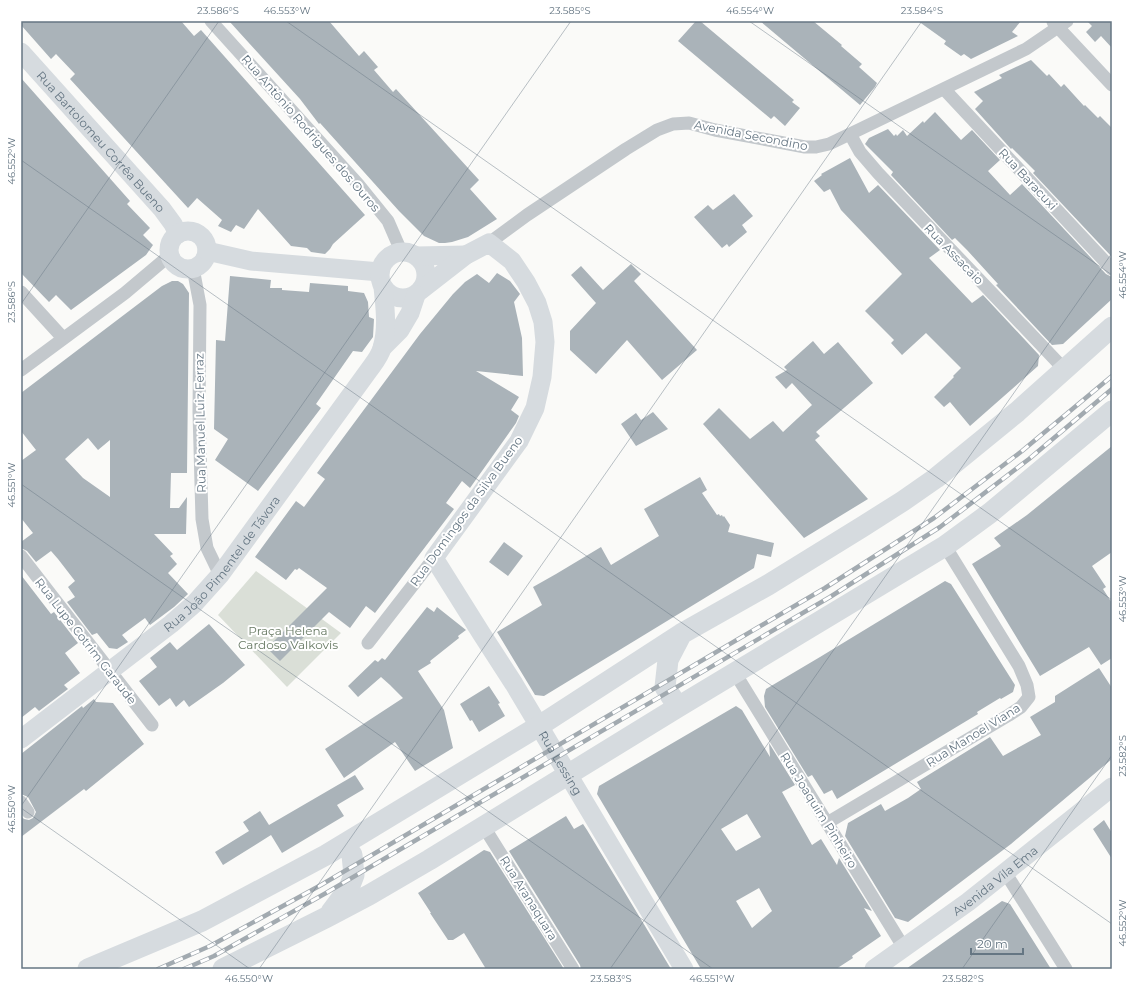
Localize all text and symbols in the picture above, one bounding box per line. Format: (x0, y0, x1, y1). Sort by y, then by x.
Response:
text: 23.586°S (197, 4, 239, 17)
text: 46.553°W (263, 4, 311, 17)
text: 23.585°S (549, 4, 591, 17)
text: 46.554°W (726, 4, 774, 17)
text: 23.584°S (901, 4, 943, 17)
street label: Rua Antônio Rodrigues dos Ouros (239, 51, 384, 215)
street label: Rua Bartolomeu Corrêa Bueno (34, 67, 169, 215)
street label: Avenida Secondino (693, 117, 809, 153)
text: 46.552°W (5, 137, 18, 185)
street label: Rua Baracuxi (996, 145, 1060, 213)
street label: Rua Assacaio (921, 220, 987, 288)
text: 46.554°W (1116, 251, 1129, 299)
text: 23.586°S (5, 281, 18, 323)
street label: Rua Manuel Luiz Ferraz (191, 353, 209, 493)
street label: Rua Domingos da Silva Bueno (406, 433, 526, 589)
text: 46.551°W (5, 462, 18, 508)
street label: Rua João Pimentel de Távora (160, 493, 283, 635)
street label: Rua Lupe Cotrim Garaude (32, 575, 140, 707)
text: 46.553°W (1116, 575, 1129, 623)
park label: Praça Helena Cardoso Valkovis (238, 623, 338, 652)
street label: Rua Manoel Viana (923, 700, 1023, 770)
street label: Rua Lessing (536, 728, 586, 798)
text: 23.582°S (1116, 735, 1129, 777)
street label: Rua Joaquim Pinheiro (777, 749, 861, 871)
text: 46.550°W (5, 785, 18, 833)
street label: Avenida Vila Ema (949, 842, 1040, 918)
street label: Rua Aranaquara (497, 853, 561, 943)
text: 46.552°W (1116, 899, 1129, 947)
scale bar (971, 930, 1023, 956)
text: 20 m (977, 936, 1008, 951)
text: 46.550°W (225, 972, 273, 985)
text: 23.583°S (590, 972, 632, 985)
text: 46.551°W (689, 972, 735, 985)
text: 23.582°S (942, 972, 984, 985)

